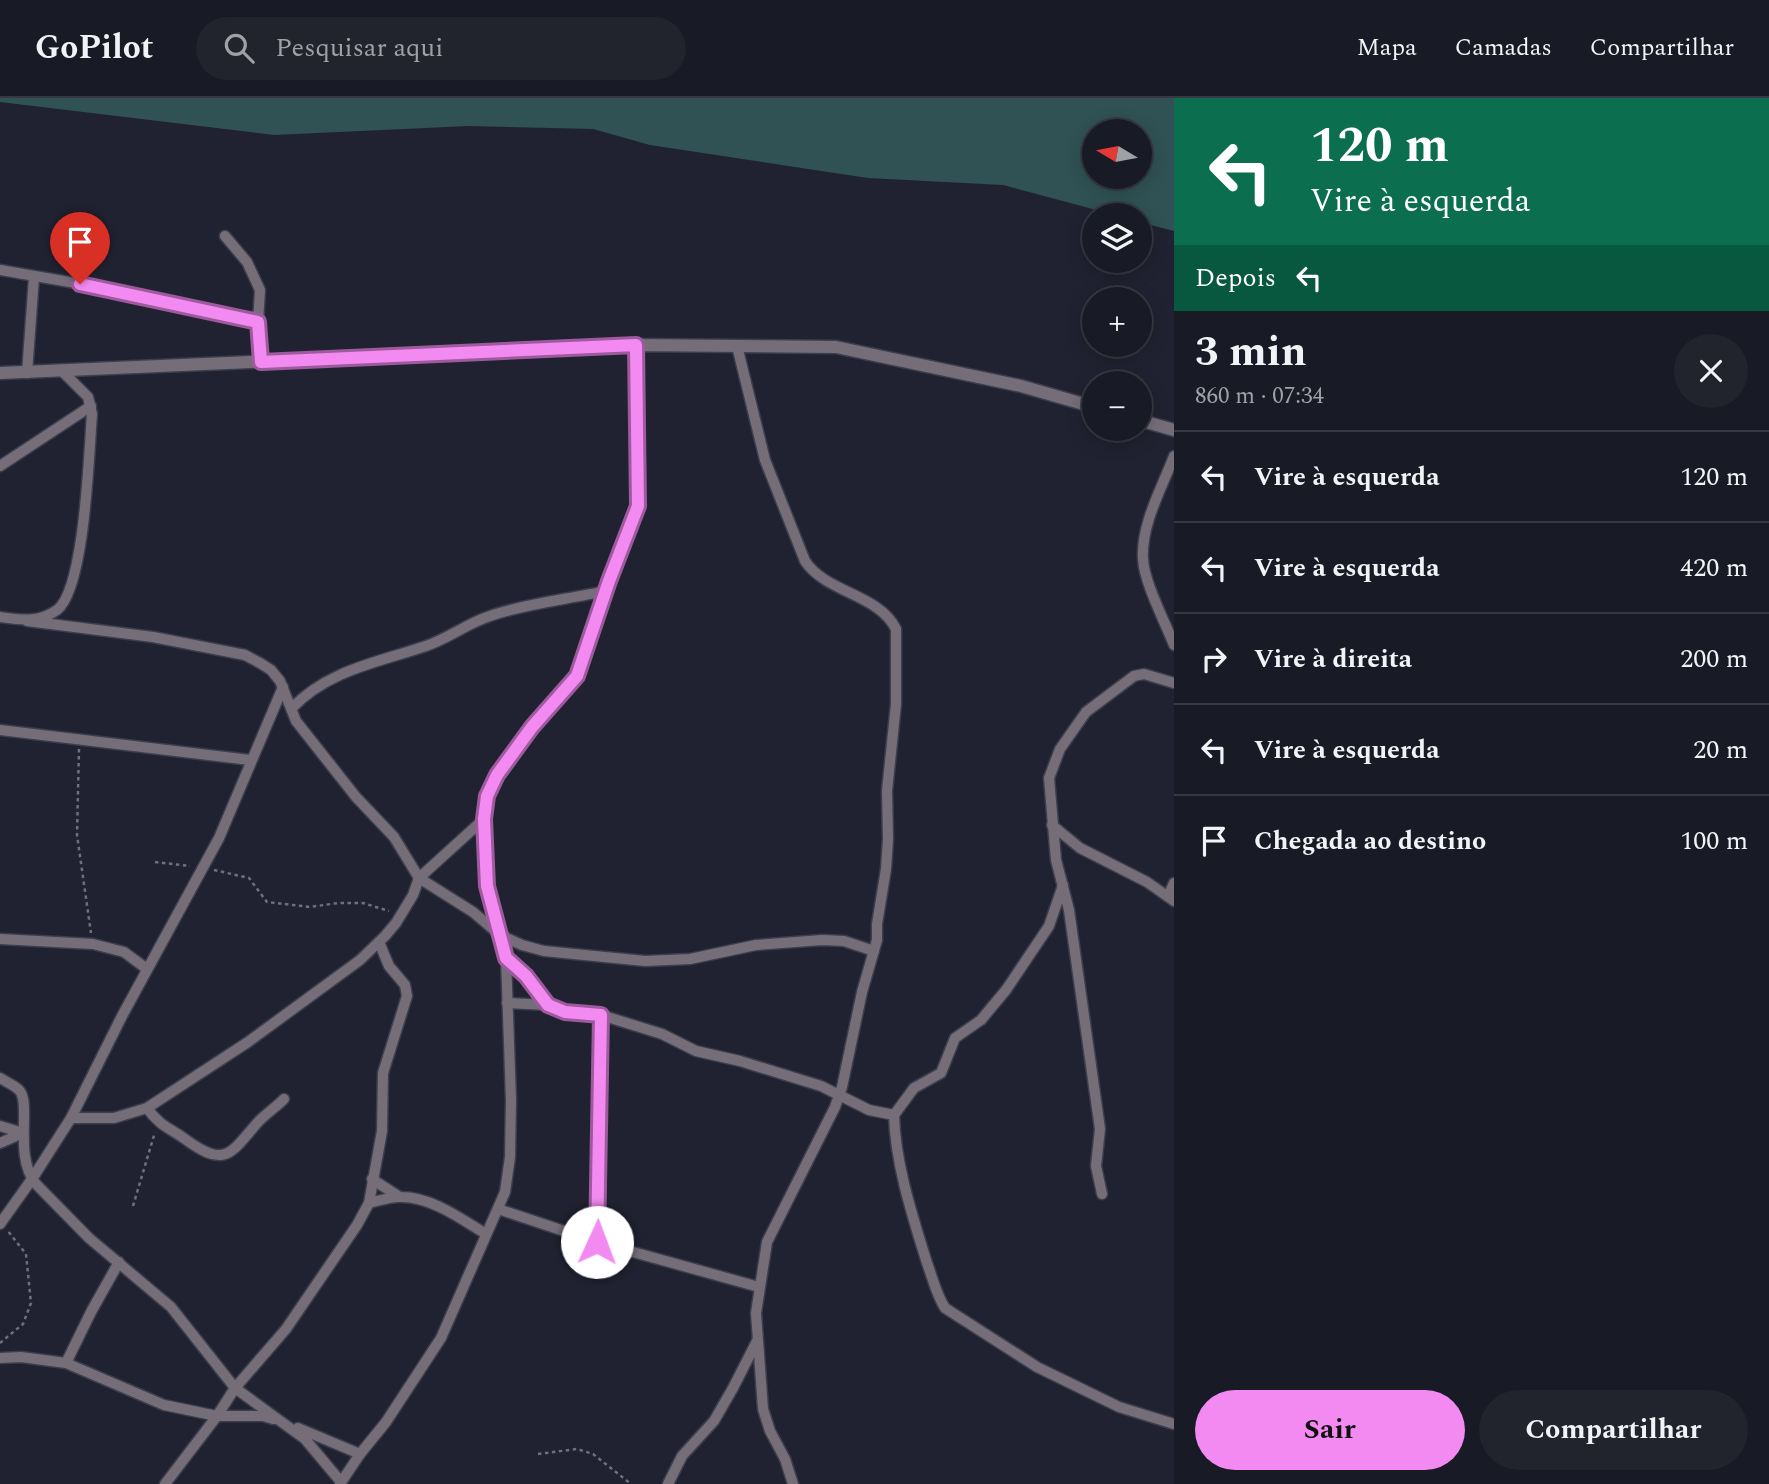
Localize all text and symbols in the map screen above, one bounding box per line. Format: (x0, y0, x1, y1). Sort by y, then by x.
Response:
search box (196, 17, 686, 80)
text: GoPilot (35, 23, 154, 73)
text: Pesquisar aqui (276, 28, 443, 68)
icon: search (220, 29, 258, 67)
text: Mapa (1357, 30, 1417, 66)
text: Camadas (1455, 30, 1552, 66)
text: Compartilhar (1590, 30, 1734, 66)
text: 120 m (1310, 109, 1449, 184)
north arrow (1082, 119, 1152, 189)
map controls (1082, 119, 1152, 441)
icon: left (1195, 126, 1286, 217)
text: Vire à esquerda (1310, 177, 1530, 226)
button: layers (1082, 203, 1152, 273)
pin (50, 212, 110, 284)
icon: arrive (61, 223, 99, 261)
text: Depois (1195, 258, 1276, 298)
icon: left (1290, 259, 1328, 297)
button: + (1082, 287, 1152, 357)
text: 3 min (1195, 321, 1307, 384)
button: close (1674, 334, 1748, 408)
button: − (1082, 371, 1152, 441)
text: 860 m · 07:34 (1195, 379, 1324, 414)
text: Vire à esquerda (1254, 457, 1440, 497)
text: 120 m (1680, 457, 1748, 497)
icon: left (1195, 458, 1233, 496)
text: Vire à esquerda (1254, 548, 1440, 588)
text: 420 m (1680, 548, 1748, 588)
icon: left (1195, 549, 1233, 587)
text: Vire à direita (1254, 639, 1412, 679)
text: 200 m (1680, 639, 1748, 679)
icon: right (1195, 640, 1233, 678)
text: Vire à esquerda (1254, 730, 1440, 770)
text: 20 m (1693, 730, 1748, 770)
icon: left (1195, 731, 1233, 769)
text: Chegada ao destino (1254, 821, 1486, 861)
text: 100 m (1680, 821, 1748, 861)
icon: arrive (1195, 822, 1233, 860)
position arrow (560, 1205, 634, 1279)
button: Sair (1195, 1390, 1465, 1470)
button: Compartilhar (1479, 1390, 1748, 1470)

